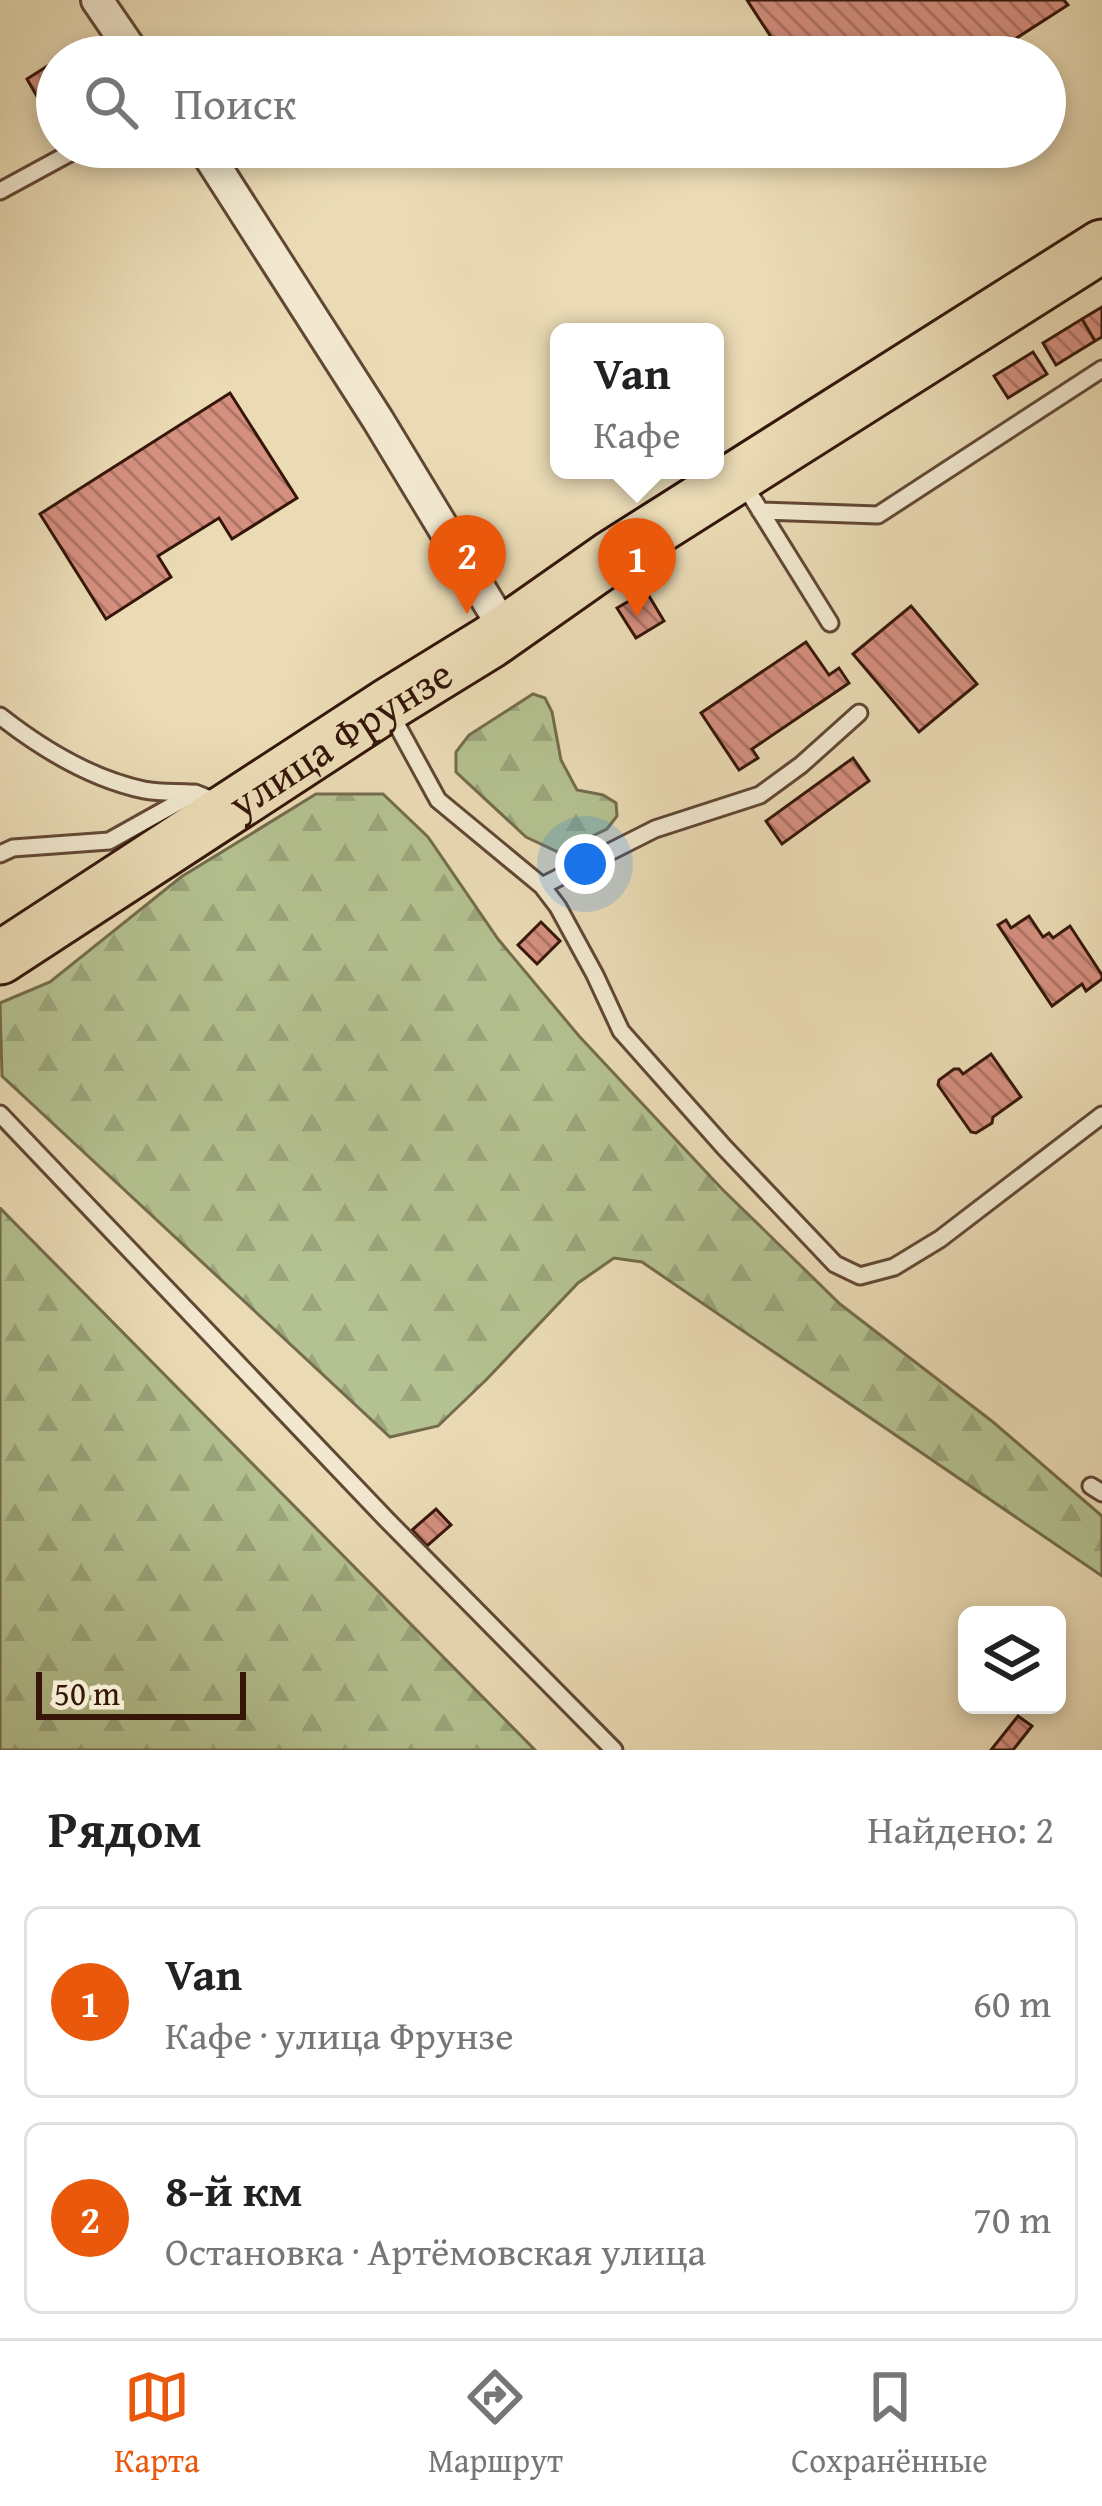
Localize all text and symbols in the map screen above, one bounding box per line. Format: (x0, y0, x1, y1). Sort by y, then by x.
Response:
search box (36, 36, 1066, 168)
icon: search (78, 69, 144, 135)
text: Поиск (174, 70, 296, 135)
popup (550, 323, 724, 479)
text: Van (594, 340, 671, 405)
text: Кафе (594, 405, 680, 462)
pin: 2 (428, 515, 506, 614)
pin: 1 (598, 518, 676, 617)
street label: улица Фрунзе (214, 642, 463, 833)
your location (555, 834, 615, 894)
map controls (958, 1606, 1066, 1714)
button: layers (958, 1606, 1066, 1714)
scale bar (36, 1666, 246, 1719)
text: 50 m (54, 1669, 120, 1717)
text: Рядом (48, 1791, 202, 1866)
text: Найдено: 2 (867, 1800, 1054, 1857)
text: Van (165, 1941, 242, 2006)
text: 1 (80, 1974, 100, 2031)
text: 60 m (973, 1974, 1051, 2031)
text: Кафе · улица Фрунзе (165, 2006, 514, 2063)
text: 8-й км (165, 2157, 303, 2222)
text: 2 (80, 2190, 100, 2247)
text: 70 m (973, 2190, 1051, 2247)
text: Остановка · Артёмовская улица (165, 2222, 706, 2279)
tab: Карта (114, 2364, 200, 2484)
tab: Маршрут (428, 2364, 563, 2484)
tab: Сохранённые (791, 2364, 988, 2484)

